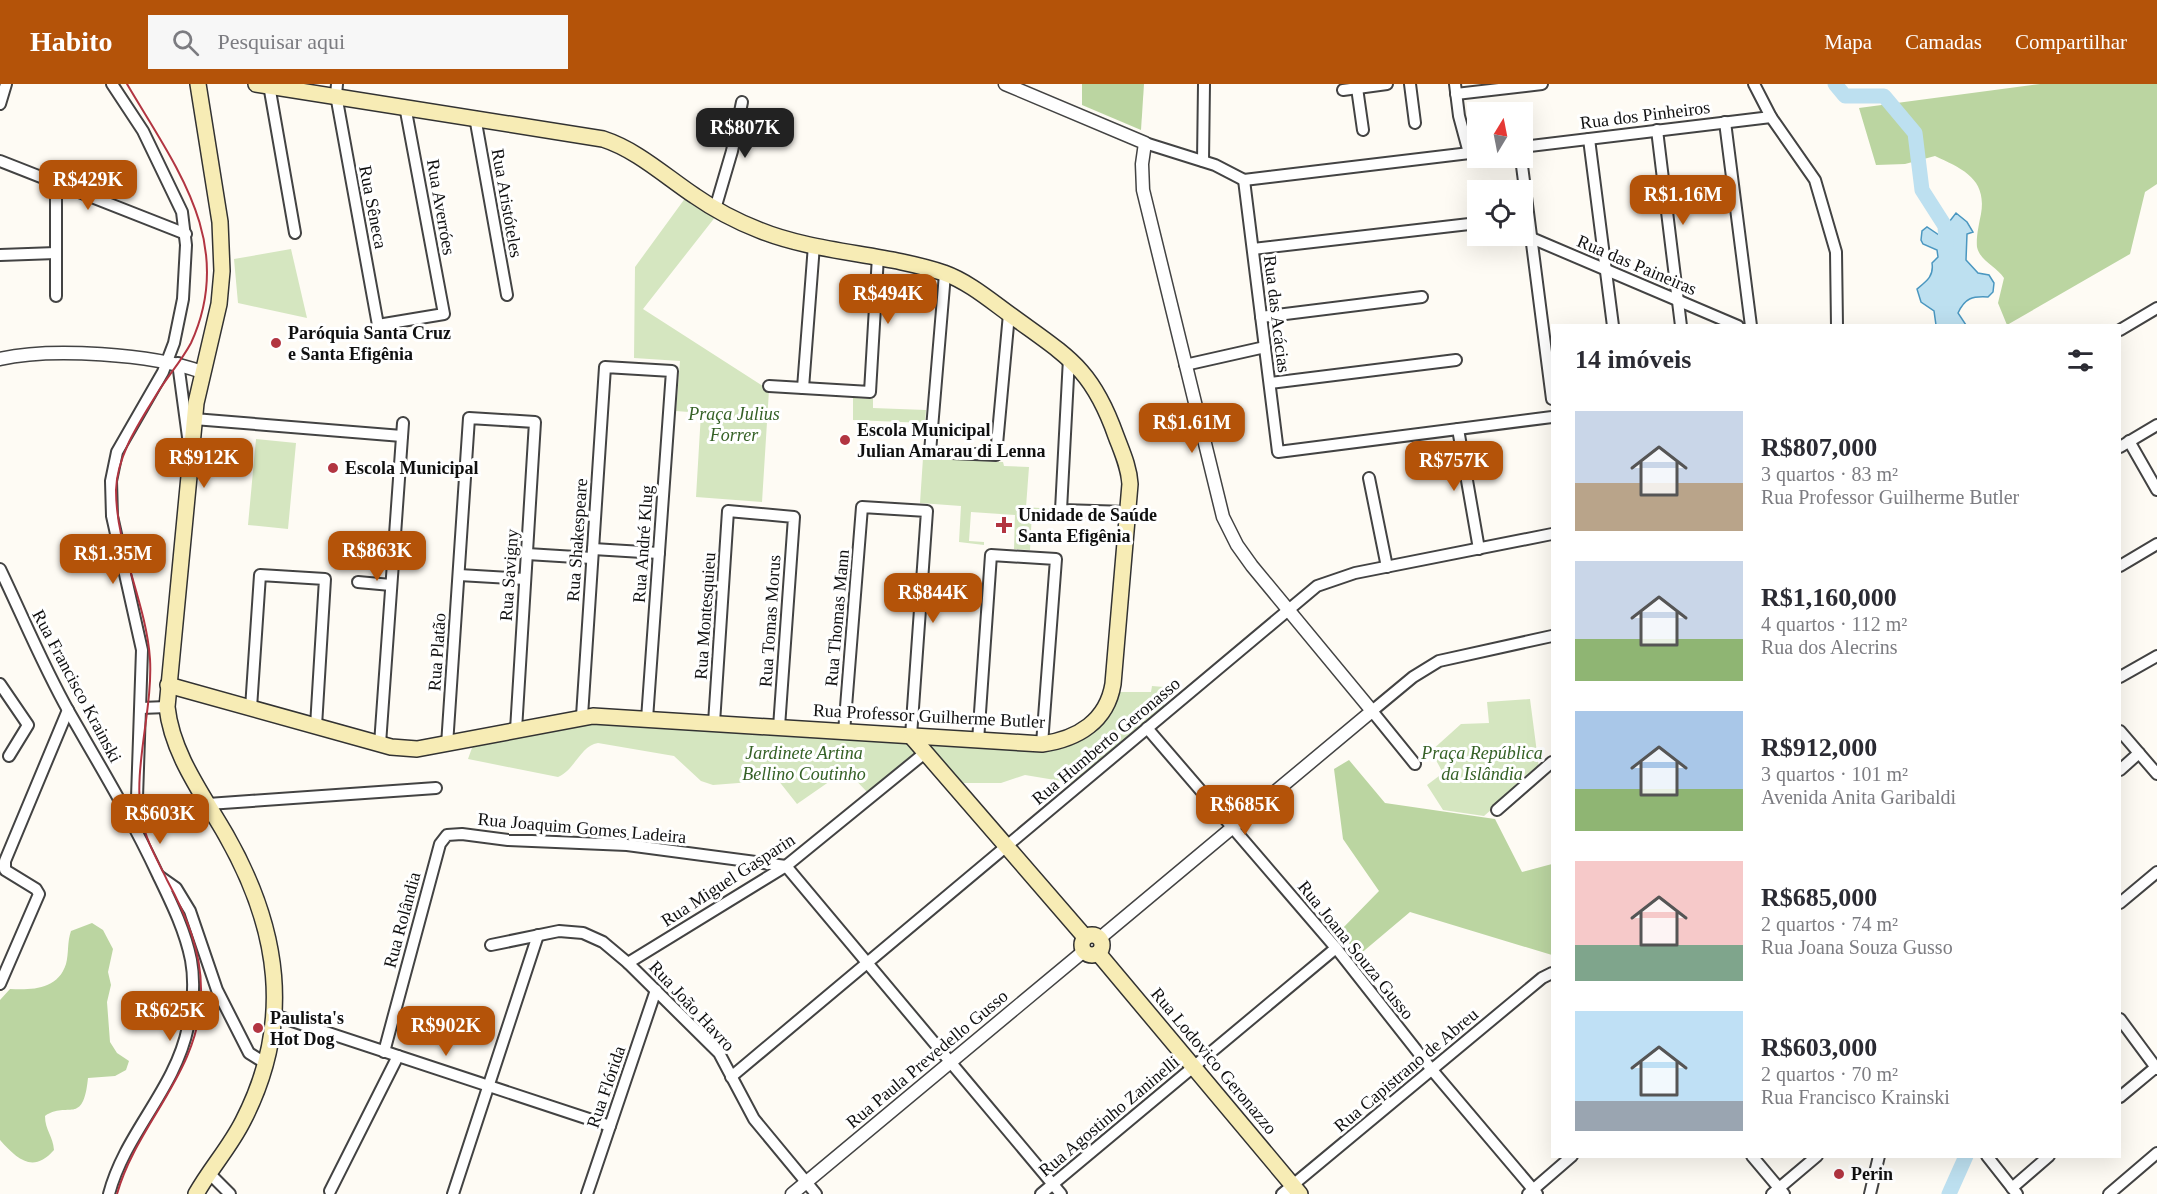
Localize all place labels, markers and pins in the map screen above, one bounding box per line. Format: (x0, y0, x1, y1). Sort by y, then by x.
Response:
pin: R$807K (696, 108, 794, 159)
pin: R$429K (39, 160, 137, 211)
pin: R$1.16M (1628, 175, 1738, 226)
pin: R$494K (839, 274, 937, 325)
place label: Paróquia Santa Cruz e Santa Efigênia (288, 323, 451, 364)
marker: Paróquia Santa Cruz e Santa Efigênia (269, 336, 283, 350)
pin: R$1.61M (1137, 403, 1247, 454)
place label: Escola Municipal Julian Amarau di Lenna (857, 420, 1046, 461)
marker: Escola Municipal Julian Amarau di Lenna (838, 433, 852, 447)
pin: R$912K (155, 438, 253, 489)
pin: R$757K (1405, 441, 1503, 492)
place label: Escola Municipal (345, 458, 479, 478)
marker: Escola Municipal (326, 461, 340, 475)
place label: Unidade de Saúde Santa Efigênia (1018, 505, 1157, 546)
marker: Unidade de Saúde Santa Efigênia (995, 516, 1013, 534)
pin: R$863K (328, 531, 426, 582)
pin: R$1.35M (58, 534, 168, 585)
pin: R$844K (884, 573, 982, 624)
pin: R$685K (1196, 785, 1294, 836)
pin: R$603K (111, 794, 209, 845)
pin: R$625K (121, 991, 219, 1042)
pin: R$902K (397, 1006, 495, 1057)
place label: Paulista's Hot Dog (270, 1008, 344, 1049)
marker: Paulista's Hot Dog (251, 1021, 265, 1035)
place label: Perin (1851, 1164, 1893, 1184)
marker: Perin (1832, 1167, 1846, 1181)

